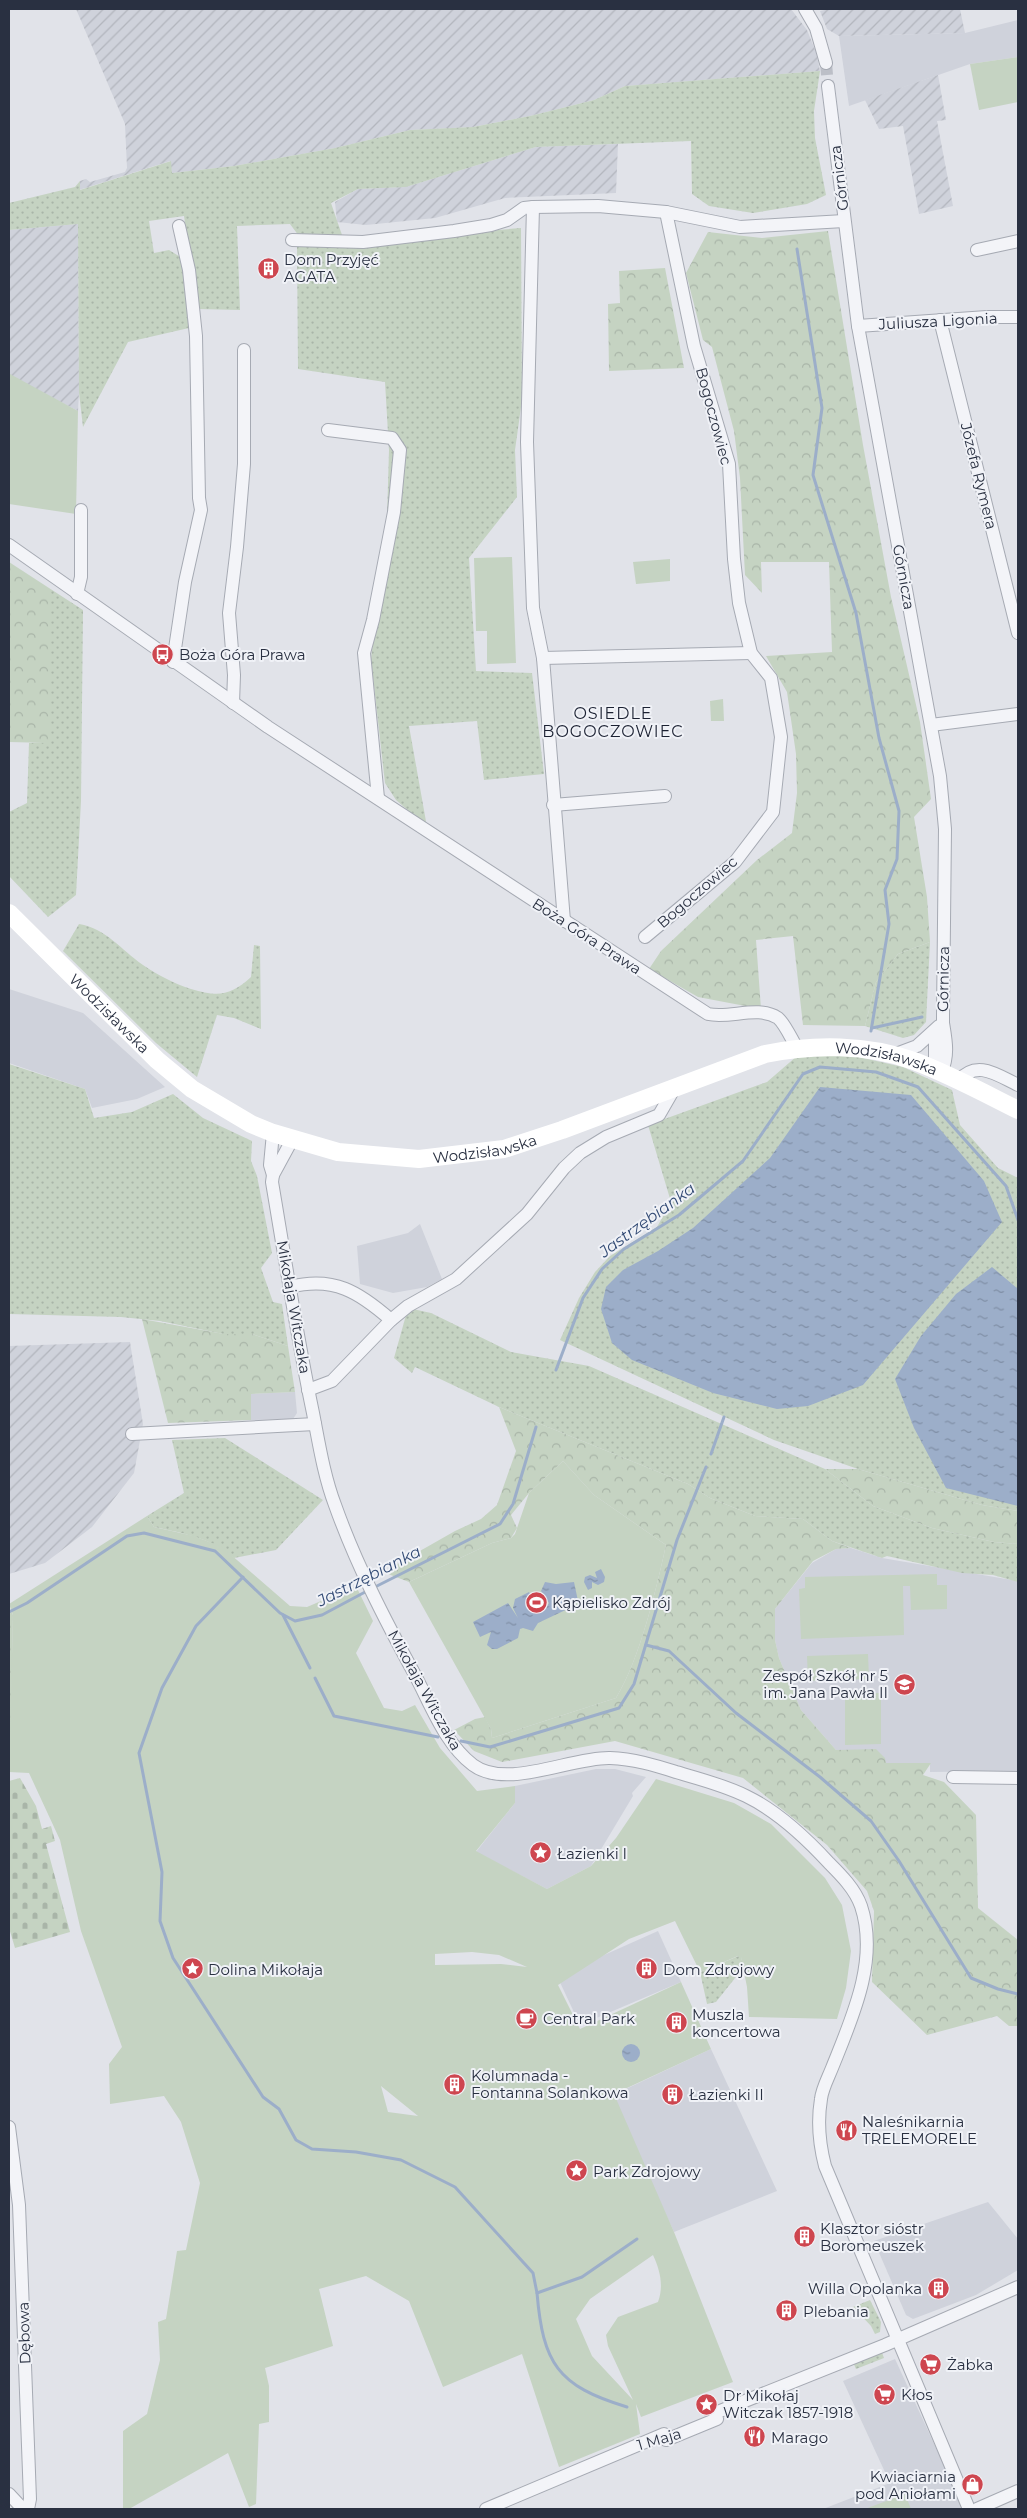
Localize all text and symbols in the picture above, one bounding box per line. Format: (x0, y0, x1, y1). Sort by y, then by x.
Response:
street label: Górnicza (826, 144, 852, 212)
place label: Dom Przyjęć AGATA (284, 250, 379, 286)
building icon: Dom Przyjęć AGATA (256, 256, 280, 280)
street label: Juliusza Ligonia (877, 308, 998, 334)
street label: Bogoczowiec (692, 365, 736, 467)
street label: Józefa Rymera (956, 420, 1001, 531)
street label: Górnicza (889, 543, 919, 611)
bus stop icon: Boża Góra Prawa (151, 642, 175, 666)
place label: Boża Góra Prawa (179, 645, 306, 664)
district label: OSIEDLE BOGOCZOWIEC (542, 704, 684, 741)
street label: Bogoczowiec (653, 852, 741, 932)
street label: Boża Góra Prawa (529, 894, 645, 978)
street label: Górnicza (933, 946, 953, 1012)
street label: Wodzisławska (66, 969, 154, 1057)
street label: Wodzisławska (835, 1038, 941, 1079)
street label: Wodzisławska (432, 1129, 539, 1167)
water label: Jastrzębianka (595, 1179, 699, 1262)
street label: Mikołaja Witczaka (273, 1239, 315, 1375)
water label: Jastrzębianka (313, 1542, 424, 1611)
sports icon: Kąpielisko Zdrój (524, 1590, 548, 1614)
place label: Kąpielisko Zdrój (552, 1593, 671, 1612)
street label: Mikołaja Witczaka (384, 1626, 466, 1754)
place label: Zespół Szkół nr 5 im. Jana Pawła II (763, 1666, 888, 1702)
school or university icon: Zespół Szkół nr 5 im. Jana Pawła II (892, 1672, 916, 1696)
place icon: Łazienki I (529, 1841, 553, 1865)
place label: Łazienki I (557, 1844, 627, 1863)
place icon: Dolina Mikołaja (180, 1957, 204, 1981)
building icon: Dom Zdrojowy (635, 1957, 659, 1981)
place label: Dolina Mikołaja (208, 1960, 323, 1979)
place label: Dom Zdrojowy (663, 1960, 775, 1979)
place label: Muszla koncertowa (692, 2005, 781, 2041)
cafe icon: Central Park (515, 2006, 539, 2030)
place label: Central Park (543, 2009, 635, 2028)
building icon: Muszla koncertowa (664, 2011, 688, 2035)
place label: Kolumnada - Fontanna Solankowa (471, 2066, 629, 2102)
building icon: Kolumnada - Fontanna Solankowa (443, 2072, 467, 2096)
building icon: Łazienki II (661, 2082, 685, 2106)
place label: Łazienki II (689, 2085, 764, 2104)
place label: Naleśnikarnia TRELEMORELE (862, 2112, 977, 2148)
restaurant icon: Naleśnikarnia TRELEMORELE (834, 2118, 858, 2142)
place icon: Park Zdrojowy (565, 2159, 589, 2183)
place label: Park Zdrojowy (593, 2162, 701, 2181)
place label: Klasztor sióstr Boromeuszek (820, 2219, 924, 2255)
building icon: Klasztor sióstr Boromeuszek (792, 2225, 816, 2249)
building icon: Willa Opolanka (926, 2276, 950, 2300)
place label: Willa Opolanka (808, 2279, 922, 2298)
building icon: Plebania (775, 2299, 799, 2323)
street label: Dębowa (13, 2301, 35, 2365)
place label: Plebania (803, 2302, 869, 2321)
supermarket icon: Żabka (919, 2352, 943, 2376)
place label: Żabka (947, 2355, 993, 2374)
supermarket icon: Kłos (873, 2382, 897, 2406)
place label: Kłos (901, 2385, 933, 2404)
place label: Dr Mikołaj Witczak 1857-1918 (723, 2386, 853, 2422)
place icon: Dr Mikołaj Witczak 1857-1918 (695, 2392, 719, 2416)
street label: 1 Maja (635, 2424, 683, 2454)
restaurant icon: Marago (743, 2425, 767, 2449)
place label: Marago (771, 2428, 828, 2447)
place label: Kwiaciarnia pod Aniołami (855, 2467, 956, 2503)
shop icon: Kwiaciarnia pod Aniołami (960, 2473, 984, 2497)

